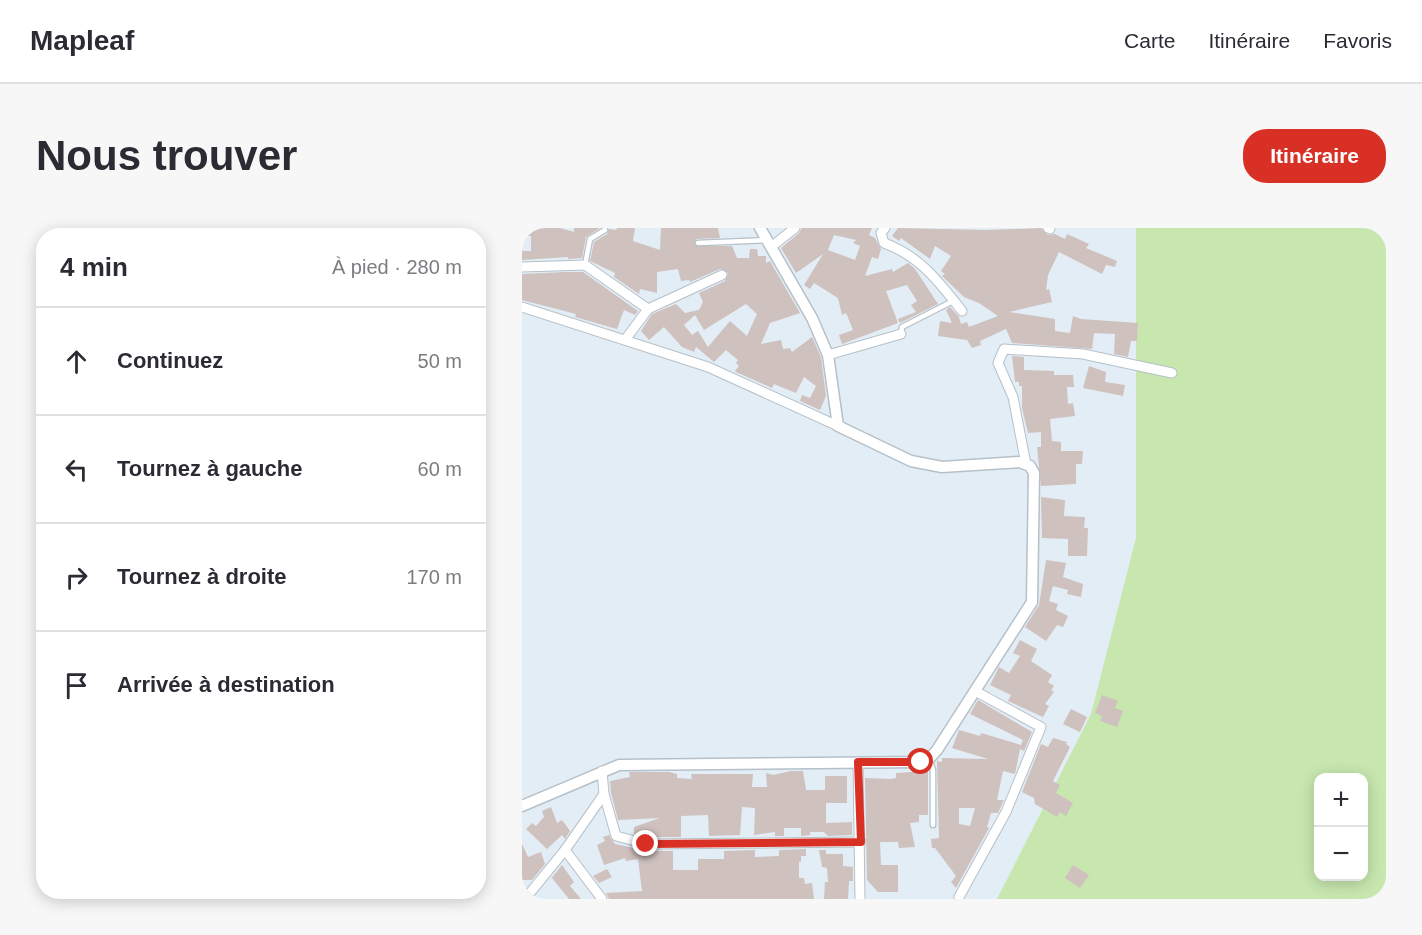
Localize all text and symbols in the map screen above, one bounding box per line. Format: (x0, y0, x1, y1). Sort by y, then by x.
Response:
text: Mapleaf (30, 25, 134, 56)
text: Carte (1124, 29, 1175, 52)
text: Itinéraire (1208, 29, 1290, 52)
text: Favoris (1323, 29, 1392, 52)
button: Itinéraire (1243, 129, 1386, 183)
text: Nous trouver (36, 132, 297, 179)
text: 4 min (60, 252, 128, 282)
text: À pied · 280 m (332, 256, 462, 278)
icon: ahead (60, 345, 93, 378)
text: Continuez (117, 348, 223, 373)
text: 50 m (418, 350, 462, 372)
icon: left (60, 453, 93, 486)
text: Tournez à gauche (117, 456, 302, 481)
text: 60 m (418, 458, 462, 480)
icon: right (60, 561, 93, 594)
text: Tournez à droite (117, 564, 287, 589)
text: 170 m (406, 566, 462, 588)
icon: arrive (60, 669, 93, 702)
text: Arrivée à destination (117, 672, 335, 697)
route start (907, 748, 933, 774)
map controls (1314, 773, 1368, 881)
button: + (1314, 773, 1368, 827)
button: − (1314, 827, 1368, 881)
route end (632, 830, 658, 856)

